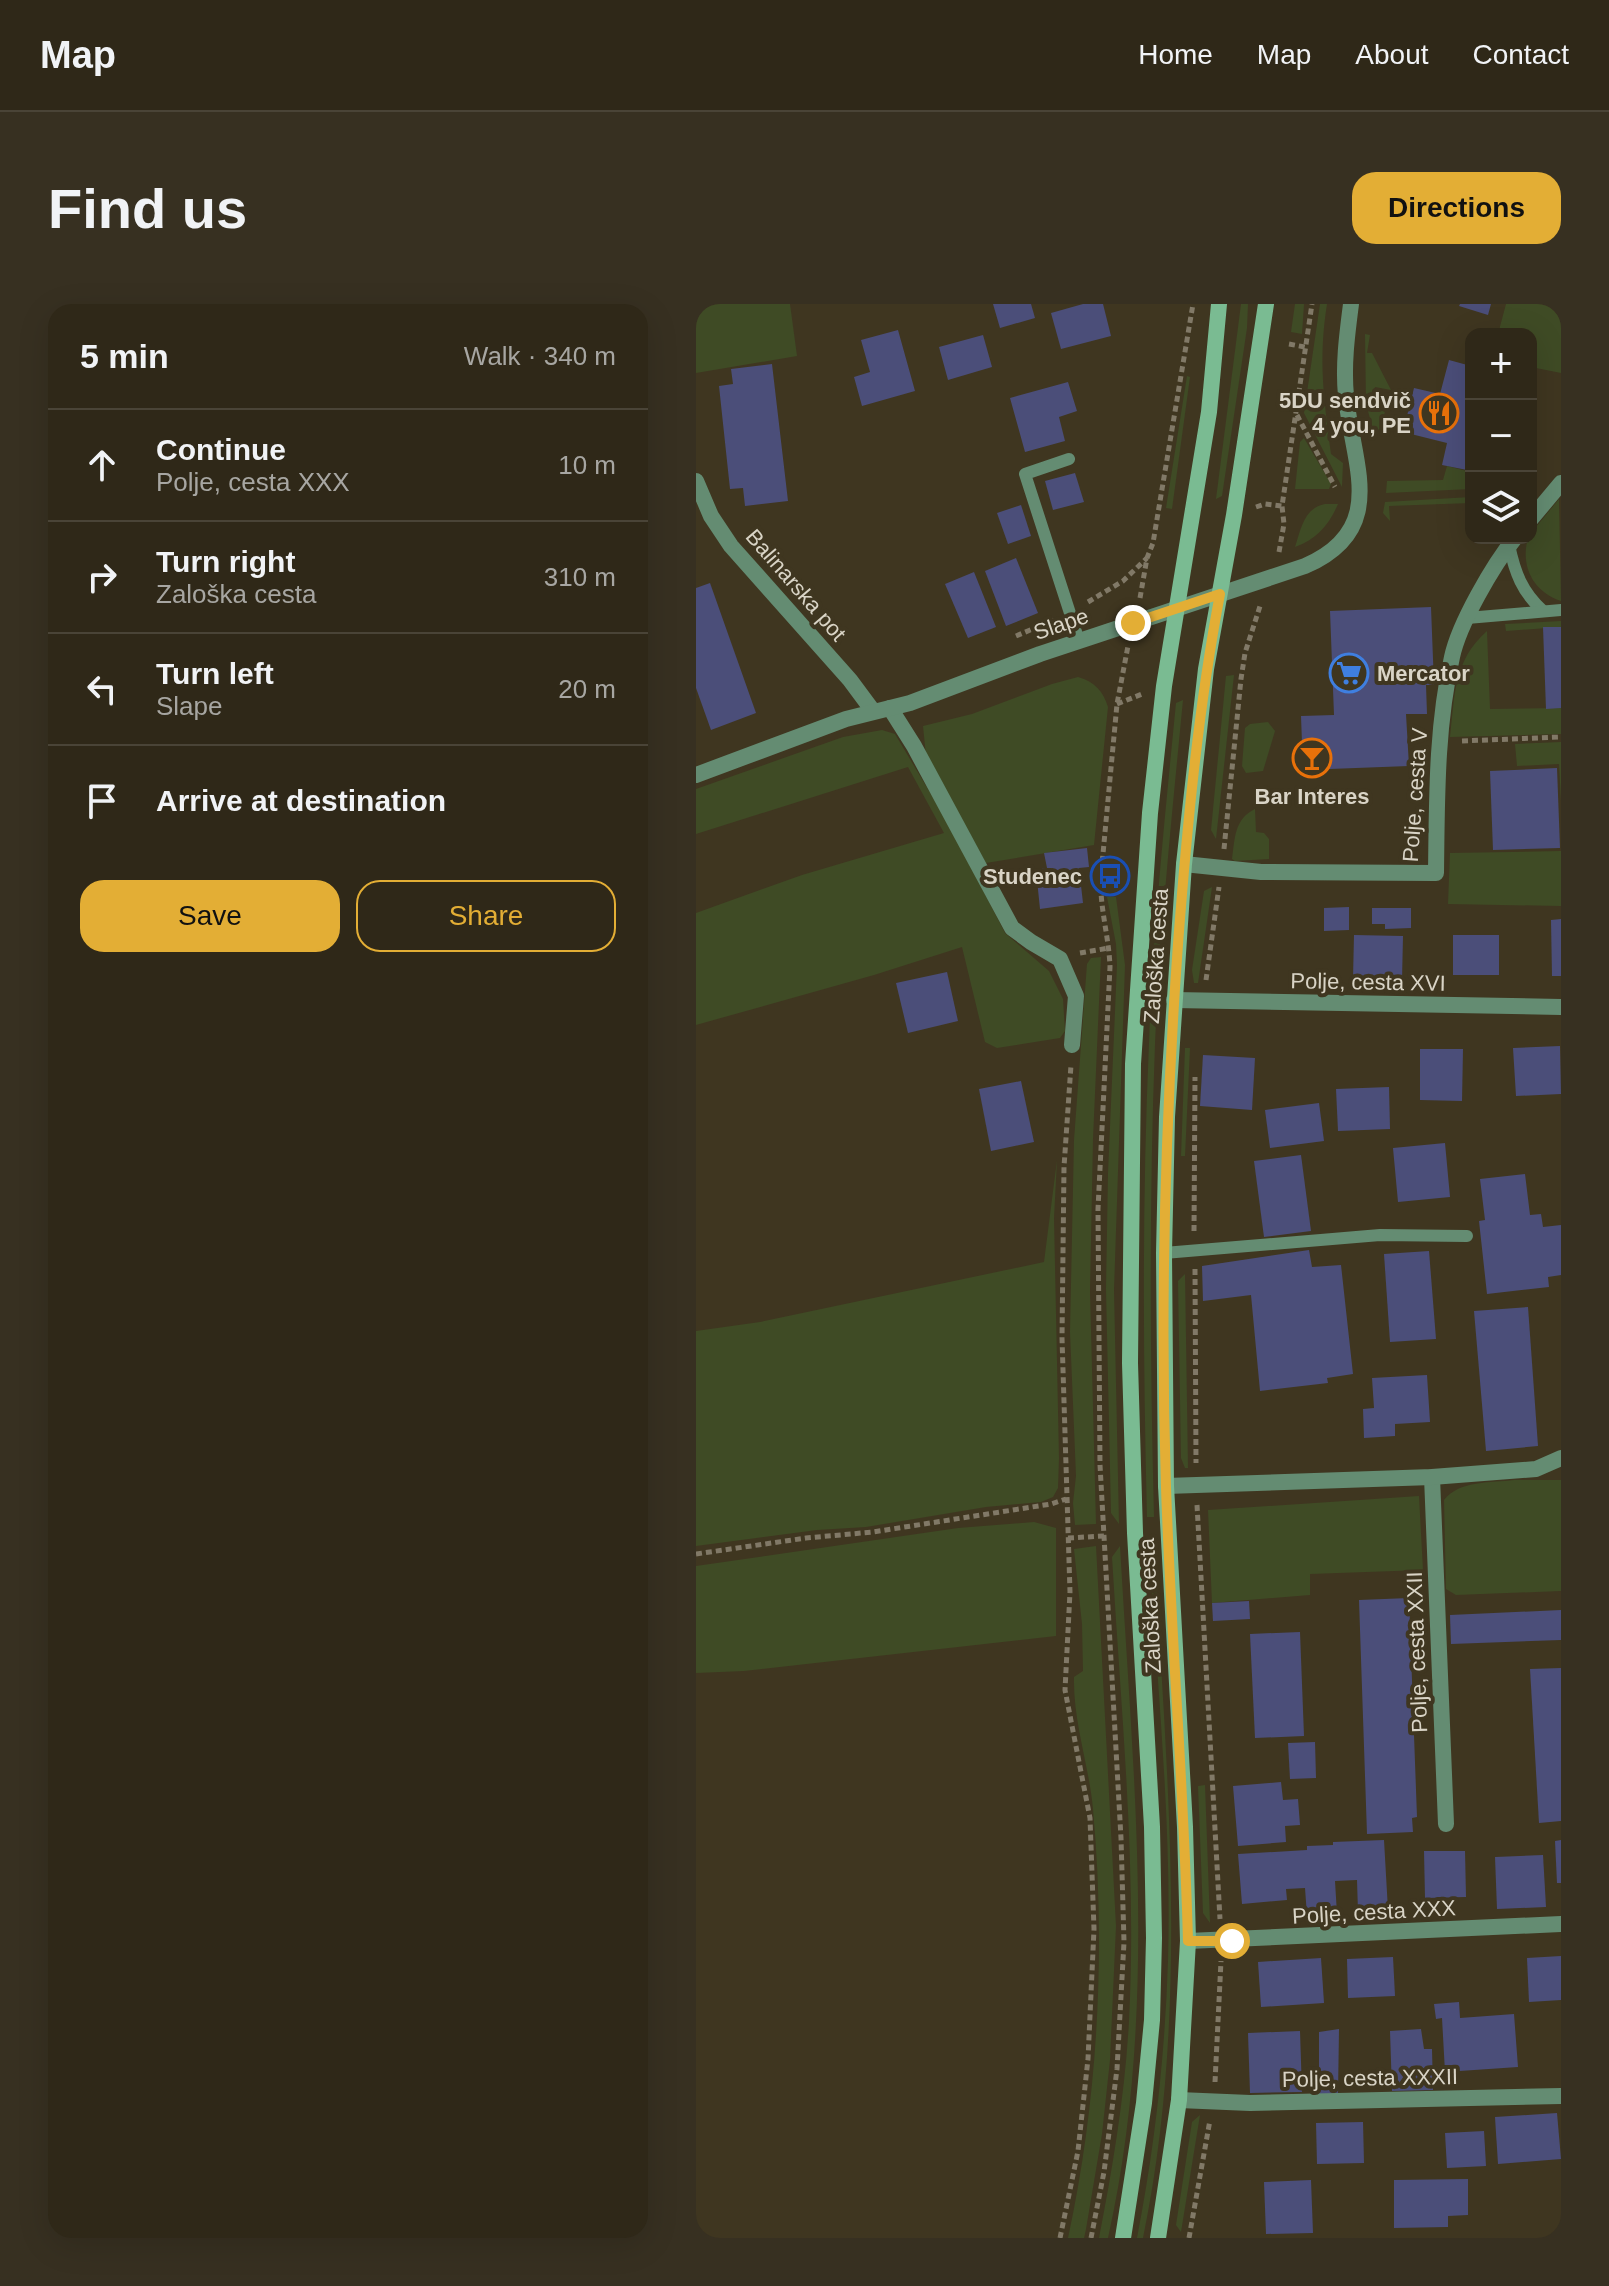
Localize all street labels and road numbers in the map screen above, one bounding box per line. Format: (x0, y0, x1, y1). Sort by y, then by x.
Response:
street label: Balinarska pot (741, 524, 851, 646)
street label: Slape (1030, 603, 1092, 645)
street label: Polje, cesta V (1398, 727, 1432, 863)
street label: Zaloška cesta (1139, 887, 1173, 1025)
street label: Polje, cesta XVI (1290, 968, 1446, 996)
street label: Zaloška cesta (1134, 1537, 1166, 1674)
street label: Polje, cesta XXII (1402, 1571, 1432, 1733)
street label: Polje, cesta XXX (1292, 1895, 1457, 1929)
street label: Polje, cesta XXXII (1282, 2064, 1458, 2092)

